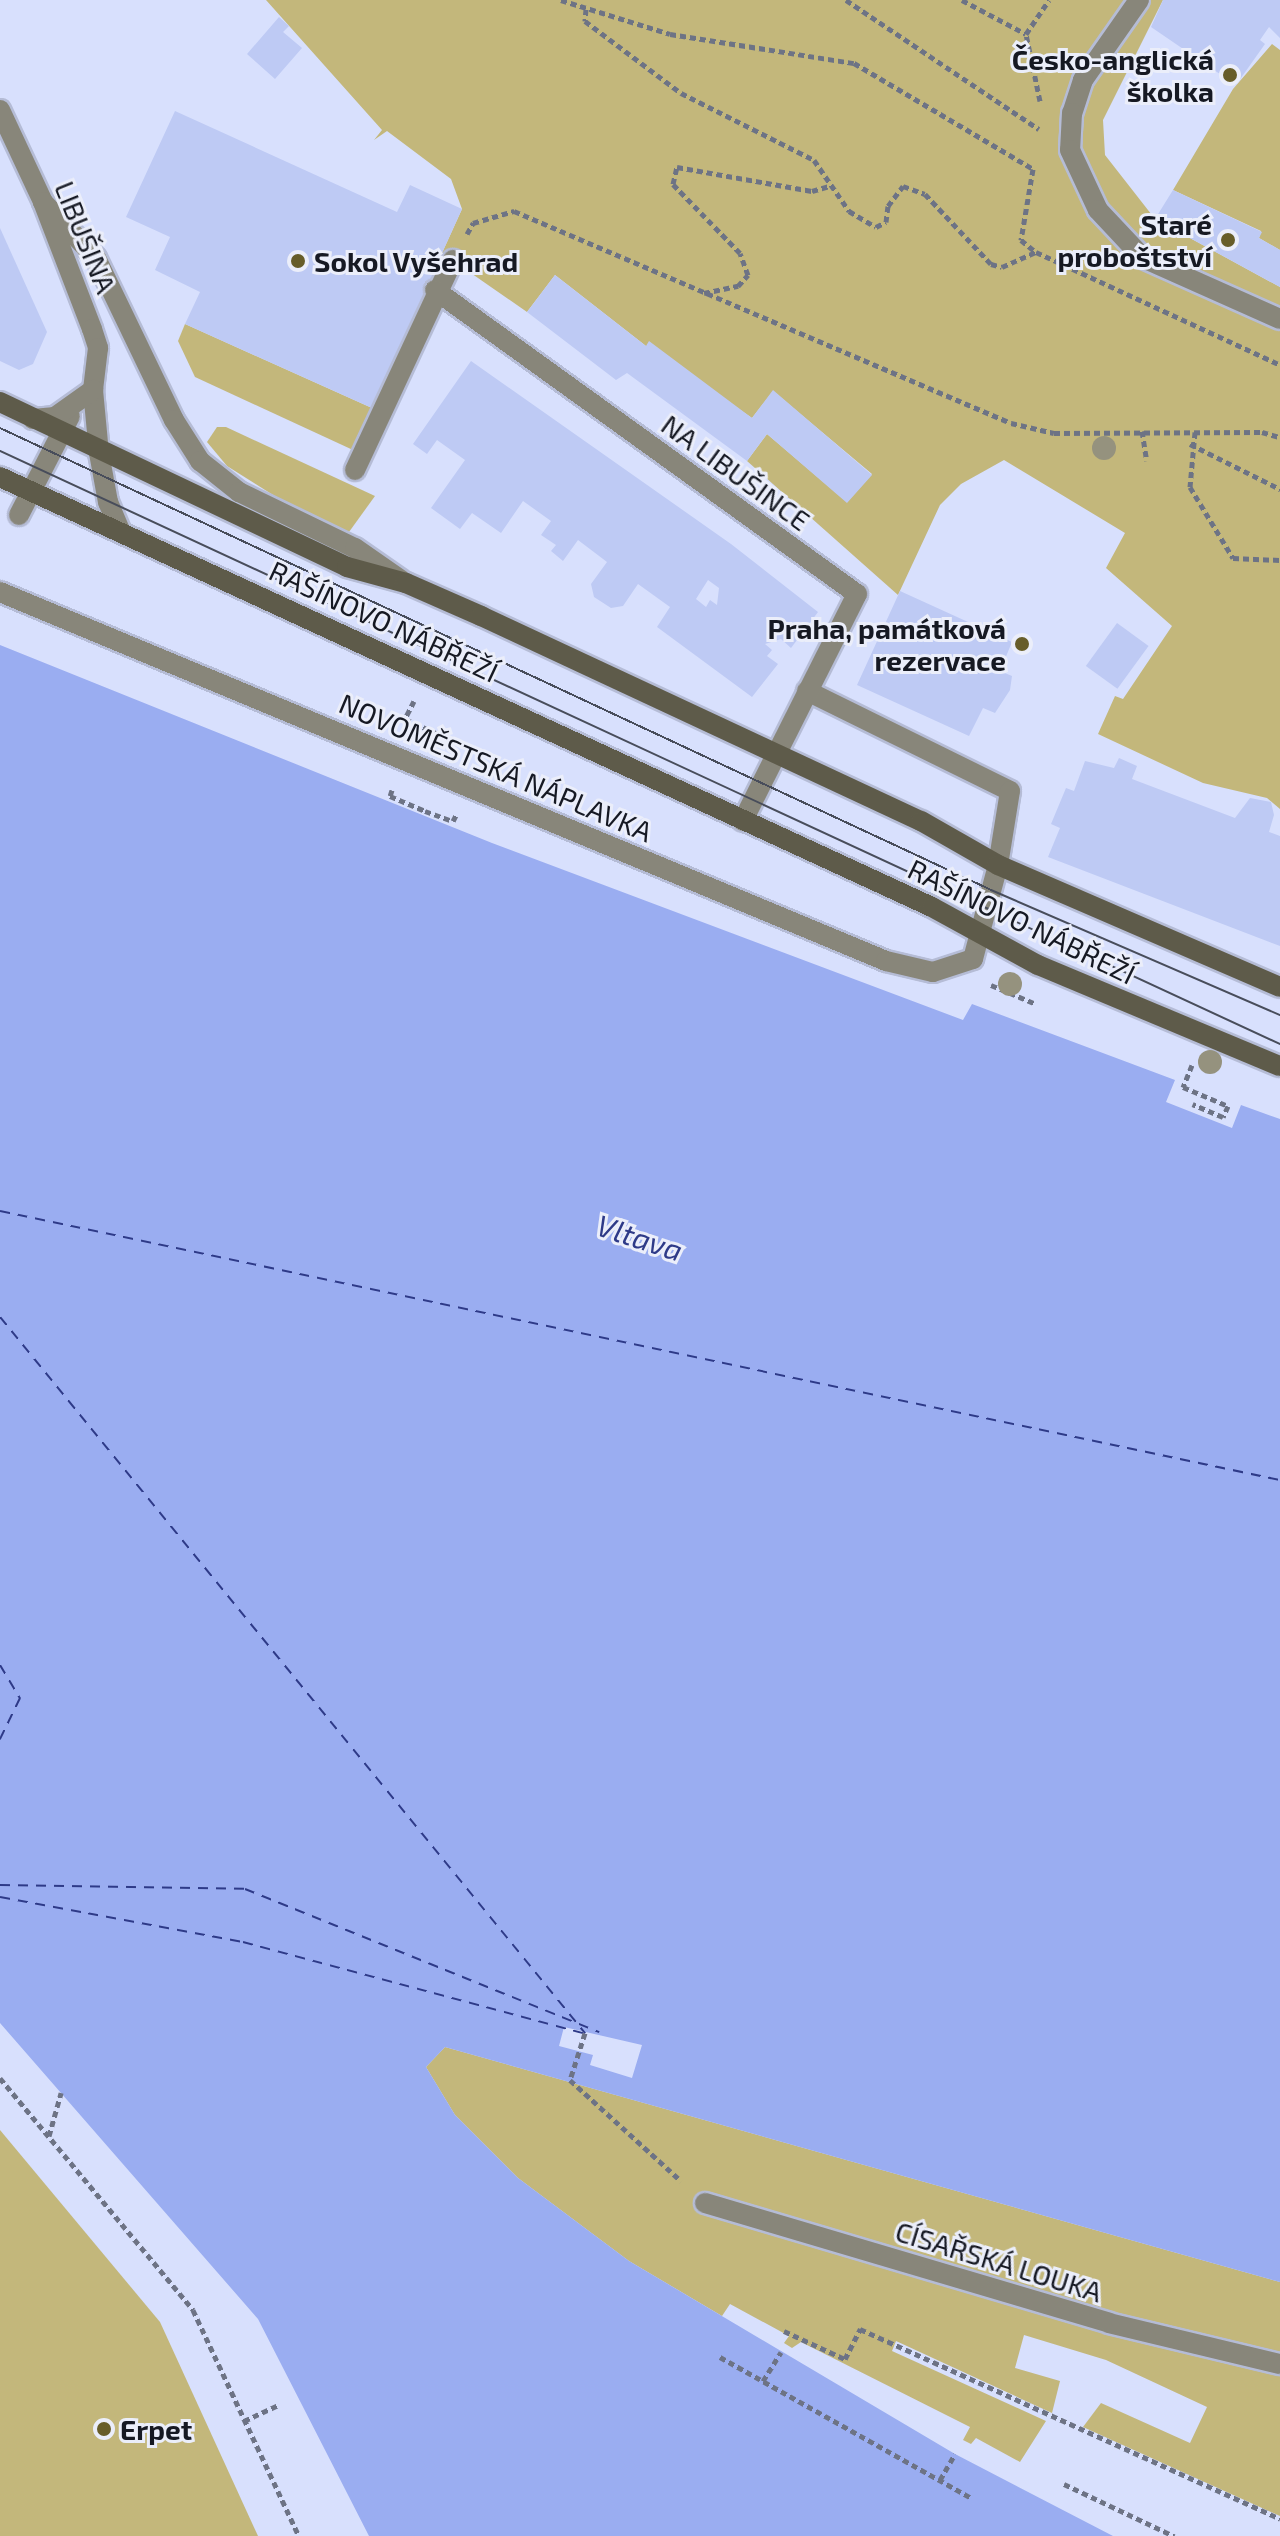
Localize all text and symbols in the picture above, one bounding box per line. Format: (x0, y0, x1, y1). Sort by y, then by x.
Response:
place label: Česko-anglická školka (1012, 42, 1214, 108)
marker: Česko-anglická školka (1221, 66, 1239, 84)
street label: LIBUŠINA (48, 176, 124, 298)
place label: Staré proboštství (1058, 207, 1212, 273)
marker: Staré proboštství (1219, 231, 1237, 249)
place label: Sokol Vyšehrad (314, 244, 520, 278)
marker: Sokol Vyšehrad (289, 252, 307, 270)
street label: NA LIBUŠINCE (655, 407, 817, 537)
street label: RAŠÍNOVO NÁBŘEŽÍ (264, 553, 504, 689)
place label: Praha, památková rezervace (767, 611, 1006, 677)
marker: Praha, památková rezervace (1013, 635, 1031, 653)
street label: NOVOMĚSTSKÁ NÁPLAVKA (334, 686, 658, 848)
street label: RAŠÍNOVO NÁBŘEŽÍ (903, 851, 1141, 991)
water label: Vltava (592, 1206, 688, 1268)
street label: CÍSAŘSKÁ LOUKA (891, 2214, 1107, 2308)
place label: Erpet (120, 2412, 192, 2446)
marker: Erpet (95, 2420, 113, 2438)

